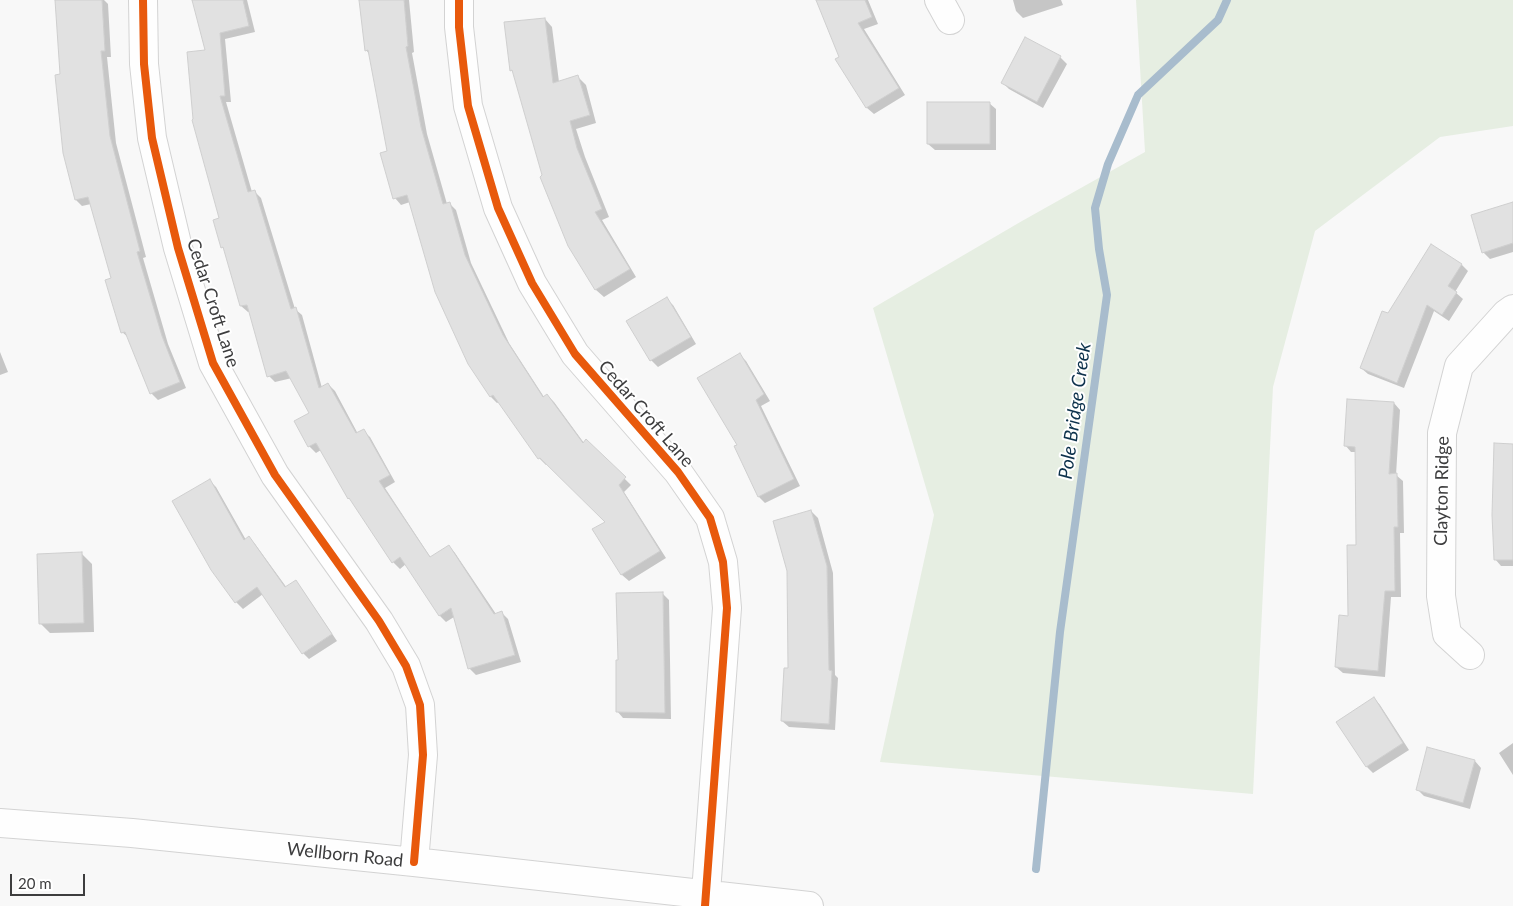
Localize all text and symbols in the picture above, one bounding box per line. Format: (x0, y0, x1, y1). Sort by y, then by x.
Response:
street label: Cedar Croft Lane (182, 236, 244, 370)
water label: Pole Bridge Creek (1054, 341, 1096, 481)
street label: Cedar Croft Lane (594, 356, 698, 472)
street label: Clayton Ridge (1430, 436, 1454, 546)
street label: Wellborn Road (286, 838, 404, 872)
scale bar (12, 864, 88, 896)
text: 20 m (18, 874, 52, 892)

